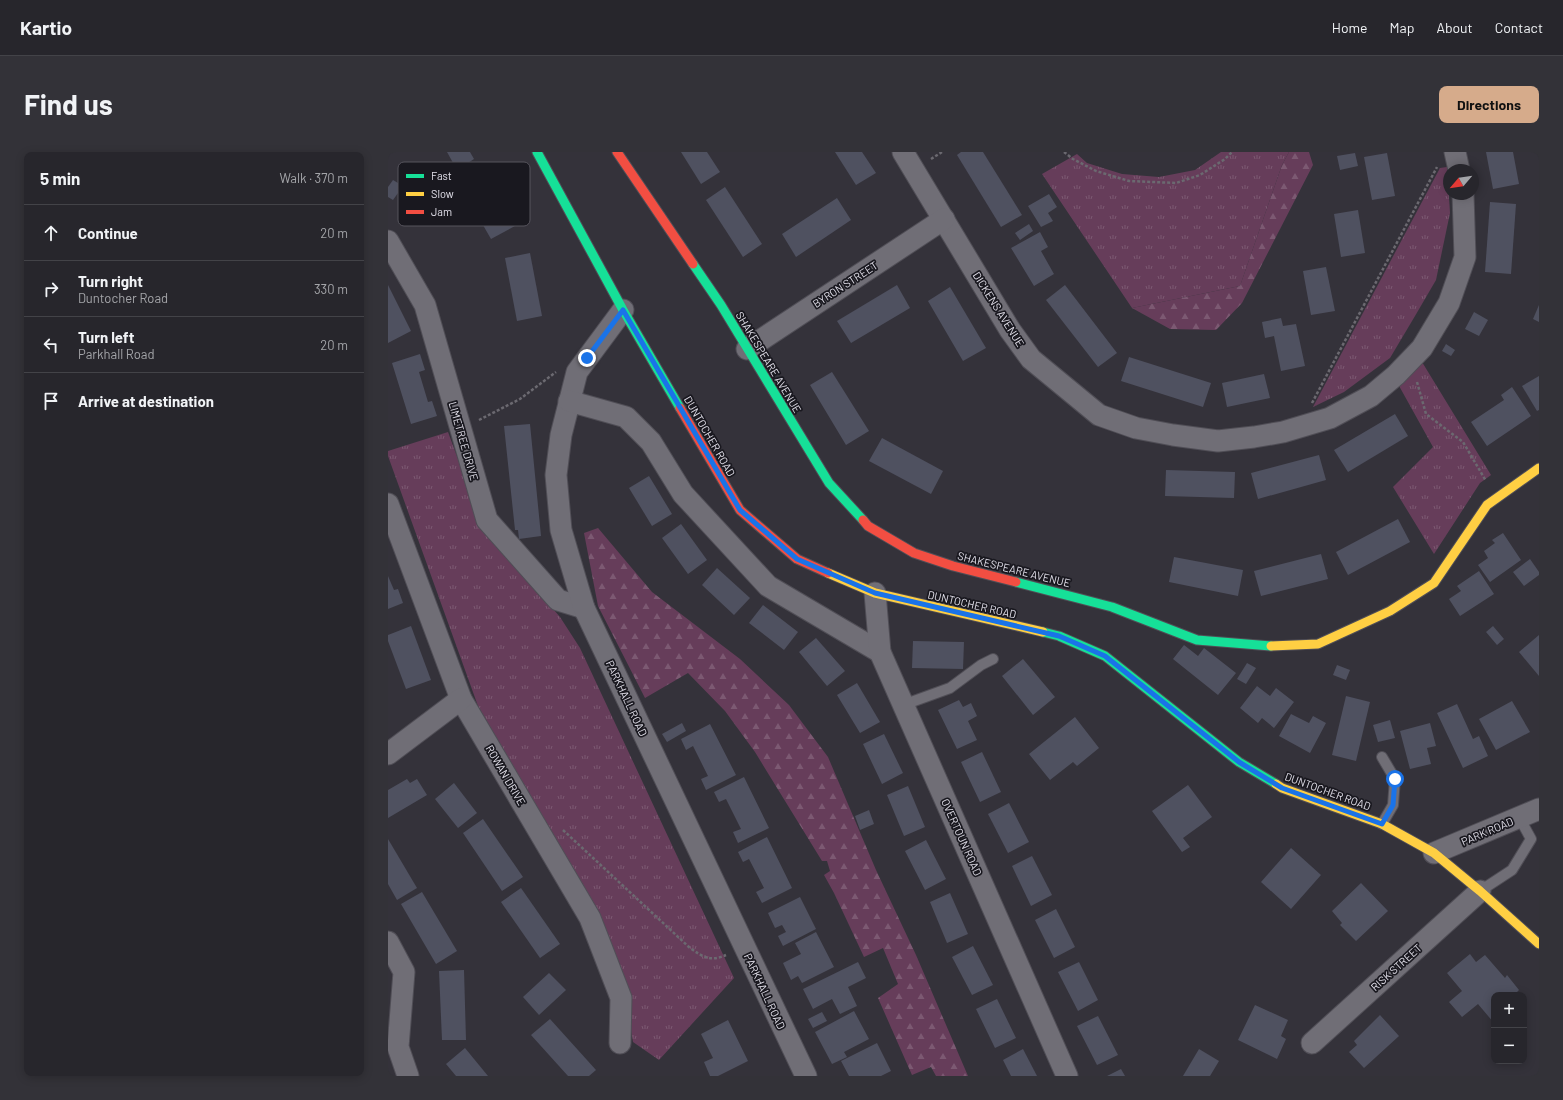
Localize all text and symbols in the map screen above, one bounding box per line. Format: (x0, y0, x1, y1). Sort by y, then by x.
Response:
text: Kartio (20, 16, 72, 39)
text: Home (1332, 19, 1368, 36)
text: Map (1390, 19, 1414, 36)
text: About (1436, 19, 1473, 36)
text: Contact (1495, 19, 1543, 36)
button: Directions (1439, 86, 1539, 123)
text: Find us (24, 87, 113, 121)
legend (398, 162, 530, 226)
north arrow (1443, 164, 1479, 200)
text: 5 min (40, 168, 80, 188)
text: Fast (431, 169, 452, 182)
text: Walk · 370 m (280, 170, 348, 186)
text: Slow (431, 187, 454, 200)
text: Jam (431, 205, 452, 218)
icon: ahead (40, 222, 62, 244)
text: Continue (78, 224, 138, 242)
text: 20 m (320, 225, 348, 241)
street label: BYRON STREET (810, 258, 880, 310)
street label: DICKENS AVENUE (971, 269, 1028, 349)
text: Turn right (78, 272, 143, 290)
icon: right (40, 278, 62, 300)
text: 330 m (314, 281, 348, 297)
text: Duntocher Road (78, 290, 168, 306)
street label: SHAKESPEARE AVENUE (734, 309, 805, 415)
text: Turn left (78, 328, 134, 346)
icon: left (40, 334, 62, 356)
text: 20 m (320, 337, 348, 353)
text: Parkhall Road (78, 346, 155, 362)
route end (578, 349, 596, 367)
icon: arrive (40, 390, 62, 412)
text: Arrive at destination (78, 392, 214, 410)
street label: DUNTOCHER ROAD (682, 394, 738, 479)
street label: LIMETREE DRIVE (447, 400, 482, 482)
street label: SHAKESPEARE AVENUE (956, 549, 1072, 589)
street label: DUNTOCHER ROAD (926, 587, 1018, 621)
street label: PARKHALL ROAD (604, 658, 650, 738)
street label: ROWAN DRIVE (483, 742, 529, 808)
street label: DUNTOCHER ROAD (1283, 769, 1373, 813)
route start (1386, 770, 1404, 788)
street label: OVERTOUN ROAD (939, 797, 985, 878)
street label: PARK ROAD (1459, 814, 1515, 848)
street label: RISK STREET (1368, 941, 1424, 993)
street label: PARKHALL ROAD (742, 951, 788, 1031)
map controls (1491, 992, 1527, 1064)
button: + (1491, 992, 1527, 1028)
button: − (1491, 1028, 1527, 1064)

